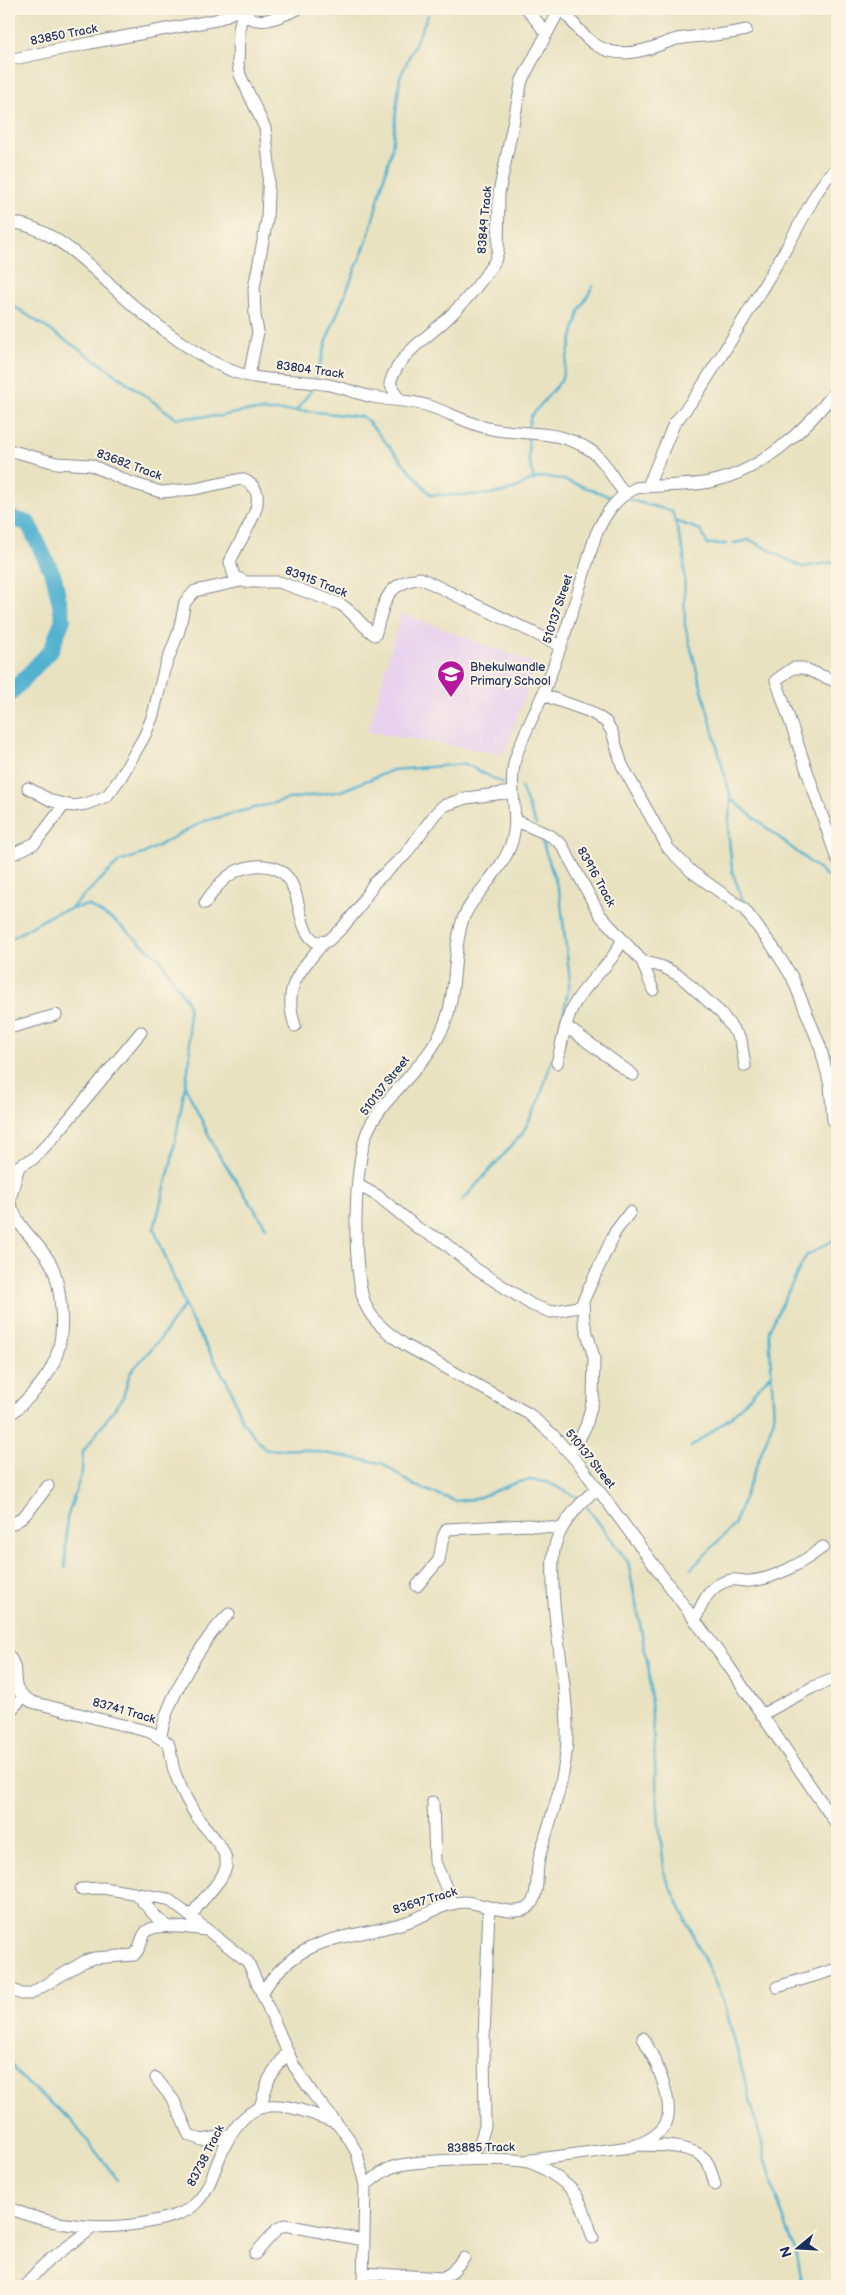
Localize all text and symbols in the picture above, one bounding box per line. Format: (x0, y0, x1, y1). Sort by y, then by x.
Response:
street label: 83850 Track (29, 21, 99, 49)
street label: 83849 Track (475, 185, 495, 255)
street label: 83804 Track (275, 358, 345, 382)
street label: 83682 Track (94, 446, 164, 484)
street label: 83915 Track (283, 563, 349, 601)
street label: 510137 Street (540, 572, 576, 645)
school or university icon: Bhekulwandle Primary School (436, 659, 466, 698)
place label: Bhekulwandle Primary School (470, 660, 551, 689)
street label: 83916 Track (573, 845, 619, 910)
street label: 510137 Street (357, 1053, 413, 1119)
street label: 510137 Street (562, 1426, 619, 1492)
street label: 83741 Track (91, 1695, 157, 1727)
street label: 83697 Track (391, 1884, 459, 1918)
street label: 83738 Track (184, 2123, 228, 2189)
street label: 83885 Track (447, 2140, 515, 2156)
north arrow (774, 2222, 824, 2272)
text: N (776, 2244, 796, 2259)

